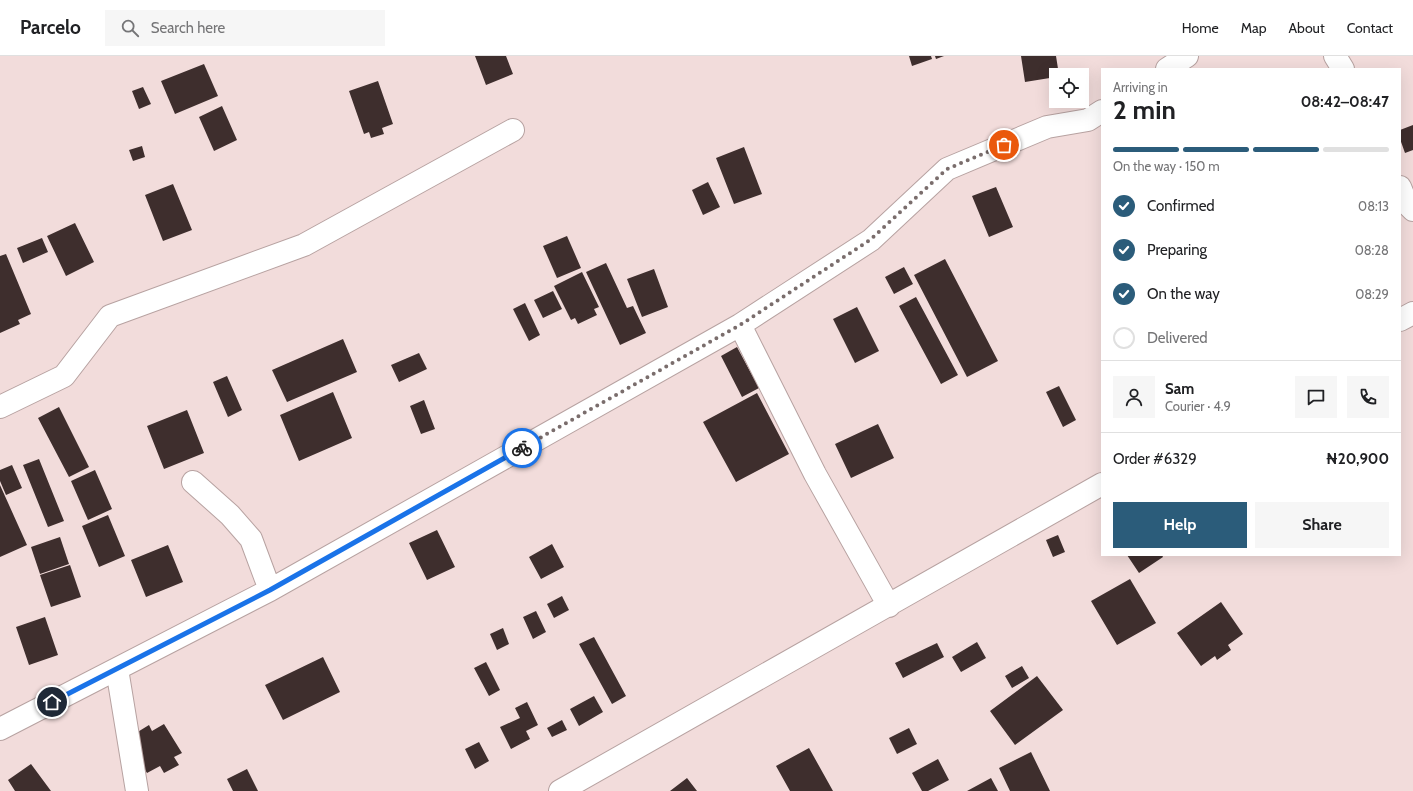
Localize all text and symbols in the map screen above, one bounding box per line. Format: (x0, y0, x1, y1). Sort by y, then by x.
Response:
search box (105, 10, 385, 46)
text: Parcelo (20, 16, 81, 39)
icon: search (119, 17, 141, 39)
text: Search here (151, 19, 225, 37)
text: Home (1182, 19, 1219, 37)
text: Map (1241, 19, 1266, 37)
text: About (1288, 19, 1325, 37)
text: Contact (1347, 19, 1393, 37)
map controls (1049, 68, 1089, 108)
button: locate (1049, 68, 1089, 108)
text: Arriving in (1113, 79, 1168, 95)
text: 08:42–08:47 (1301, 93, 1389, 111)
text: 2 min (1113, 94, 1176, 126)
pin (987, 128, 1021, 162)
icon: bag (993, 134, 1015, 156)
text: On the way · 150 m (1113, 158, 1220, 174)
icon: check (1113, 195, 1135, 217)
text: Confirmed (1147, 197, 1215, 215)
text: 08:13 (1358, 198, 1389, 214)
icon: check (1113, 239, 1135, 261)
text: Preparing (1147, 241, 1207, 259)
text: 08:28 (1355, 242, 1389, 258)
icon: check (1113, 283, 1135, 305)
text: On the way (1147, 285, 1220, 303)
text: 08:29 (1355, 286, 1389, 302)
text: Delivered (1147, 329, 1208, 347)
button: person (1113, 376, 1155, 418)
button: chat (1295, 376, 1337, 418)
button: phone (1347, 376, 1389, 418)
text: Sam (1165, 380, 1194, 398)
text: Courier · 4.9 (1165, 398, 1231, 414)
courier (502, 428, 542, 468)
icon: bike (511, 437, 533, 459)
text: Order #6329 (1113, 450, 1197, 468)
text: ₦20,900 (1326, 450, 1389, 468)
button: Help (1113, 502, 1247, 548)
button: Share (1255, 502, 1389, 548)
pin (35, 685, 69, 719)
icon: home (41, 691, 63, 713)

